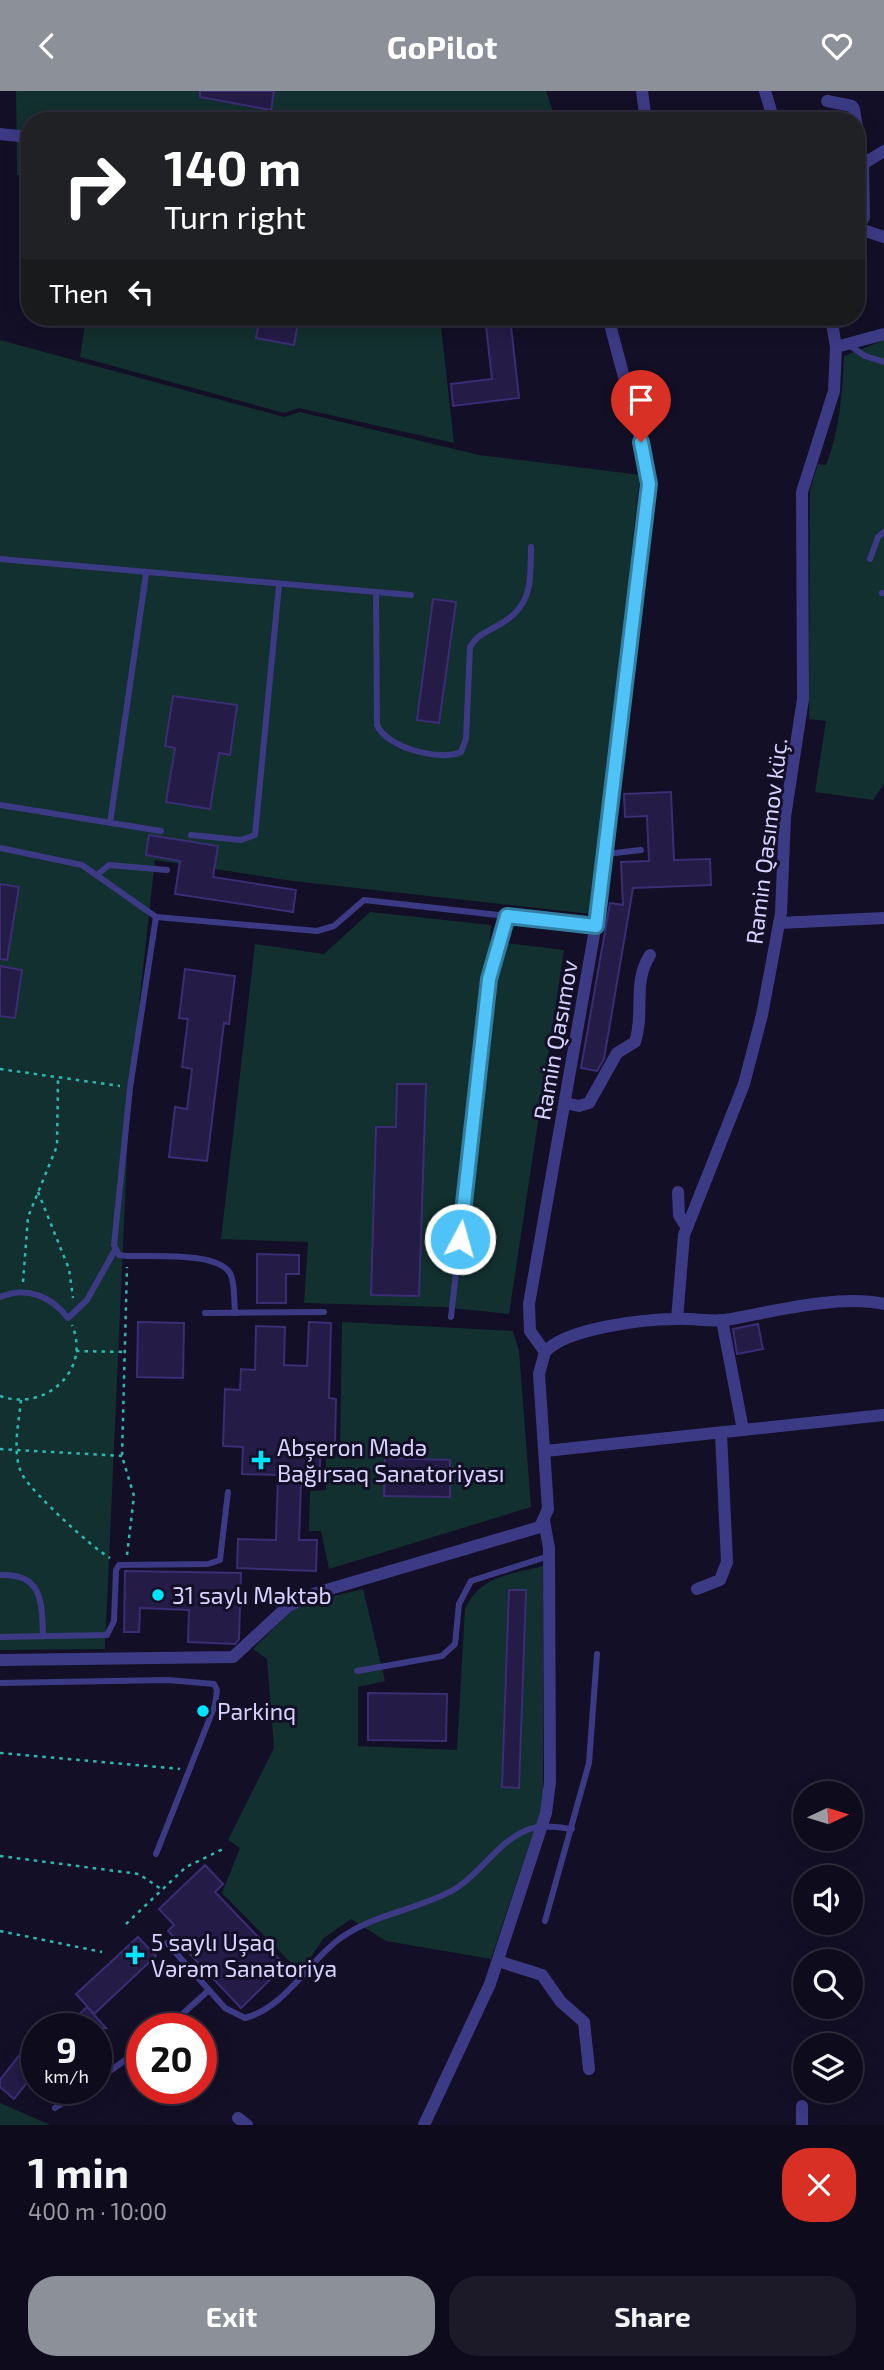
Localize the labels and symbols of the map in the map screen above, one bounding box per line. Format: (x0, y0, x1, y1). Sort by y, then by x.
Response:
pin (611, 370, 671, 442)
street label: Ramin Qasımov küç. (739, 736, 794, 946)
street label: Ramin Qasımov (527, 958, 583, 1122)
position arrow (423, 1202, 497, 1276)
place label: Abşeron Mədə Bağırsaq Sanatoriyası (277, 1433, 505, 1487)
marker: Abşeron Mədə Bağırsaq Sanatoriyası (251, 1450, 271, 1470)
place label: 31 saylı Məktəb (172, 1581, 332, 1609)
marker: 31 saylı Məktəb (150, 1587, 166, 1603)
place label: Parkinq (217, 1697, 296, 1725)
marker: Parkinq (195, 1703, 211, 1719)
north arrow (793, 1781, 863, 1851)
place label: 5 saylı Uşaq Vərəm Sanatoriya (151, 1928, 337, 1982)
marker: 5 saylı Uşaq Vərəm Sanatoriya (125, 1945, 145, 1965)
speed limit sign: 20 (126, 2013, 217, 2104)

